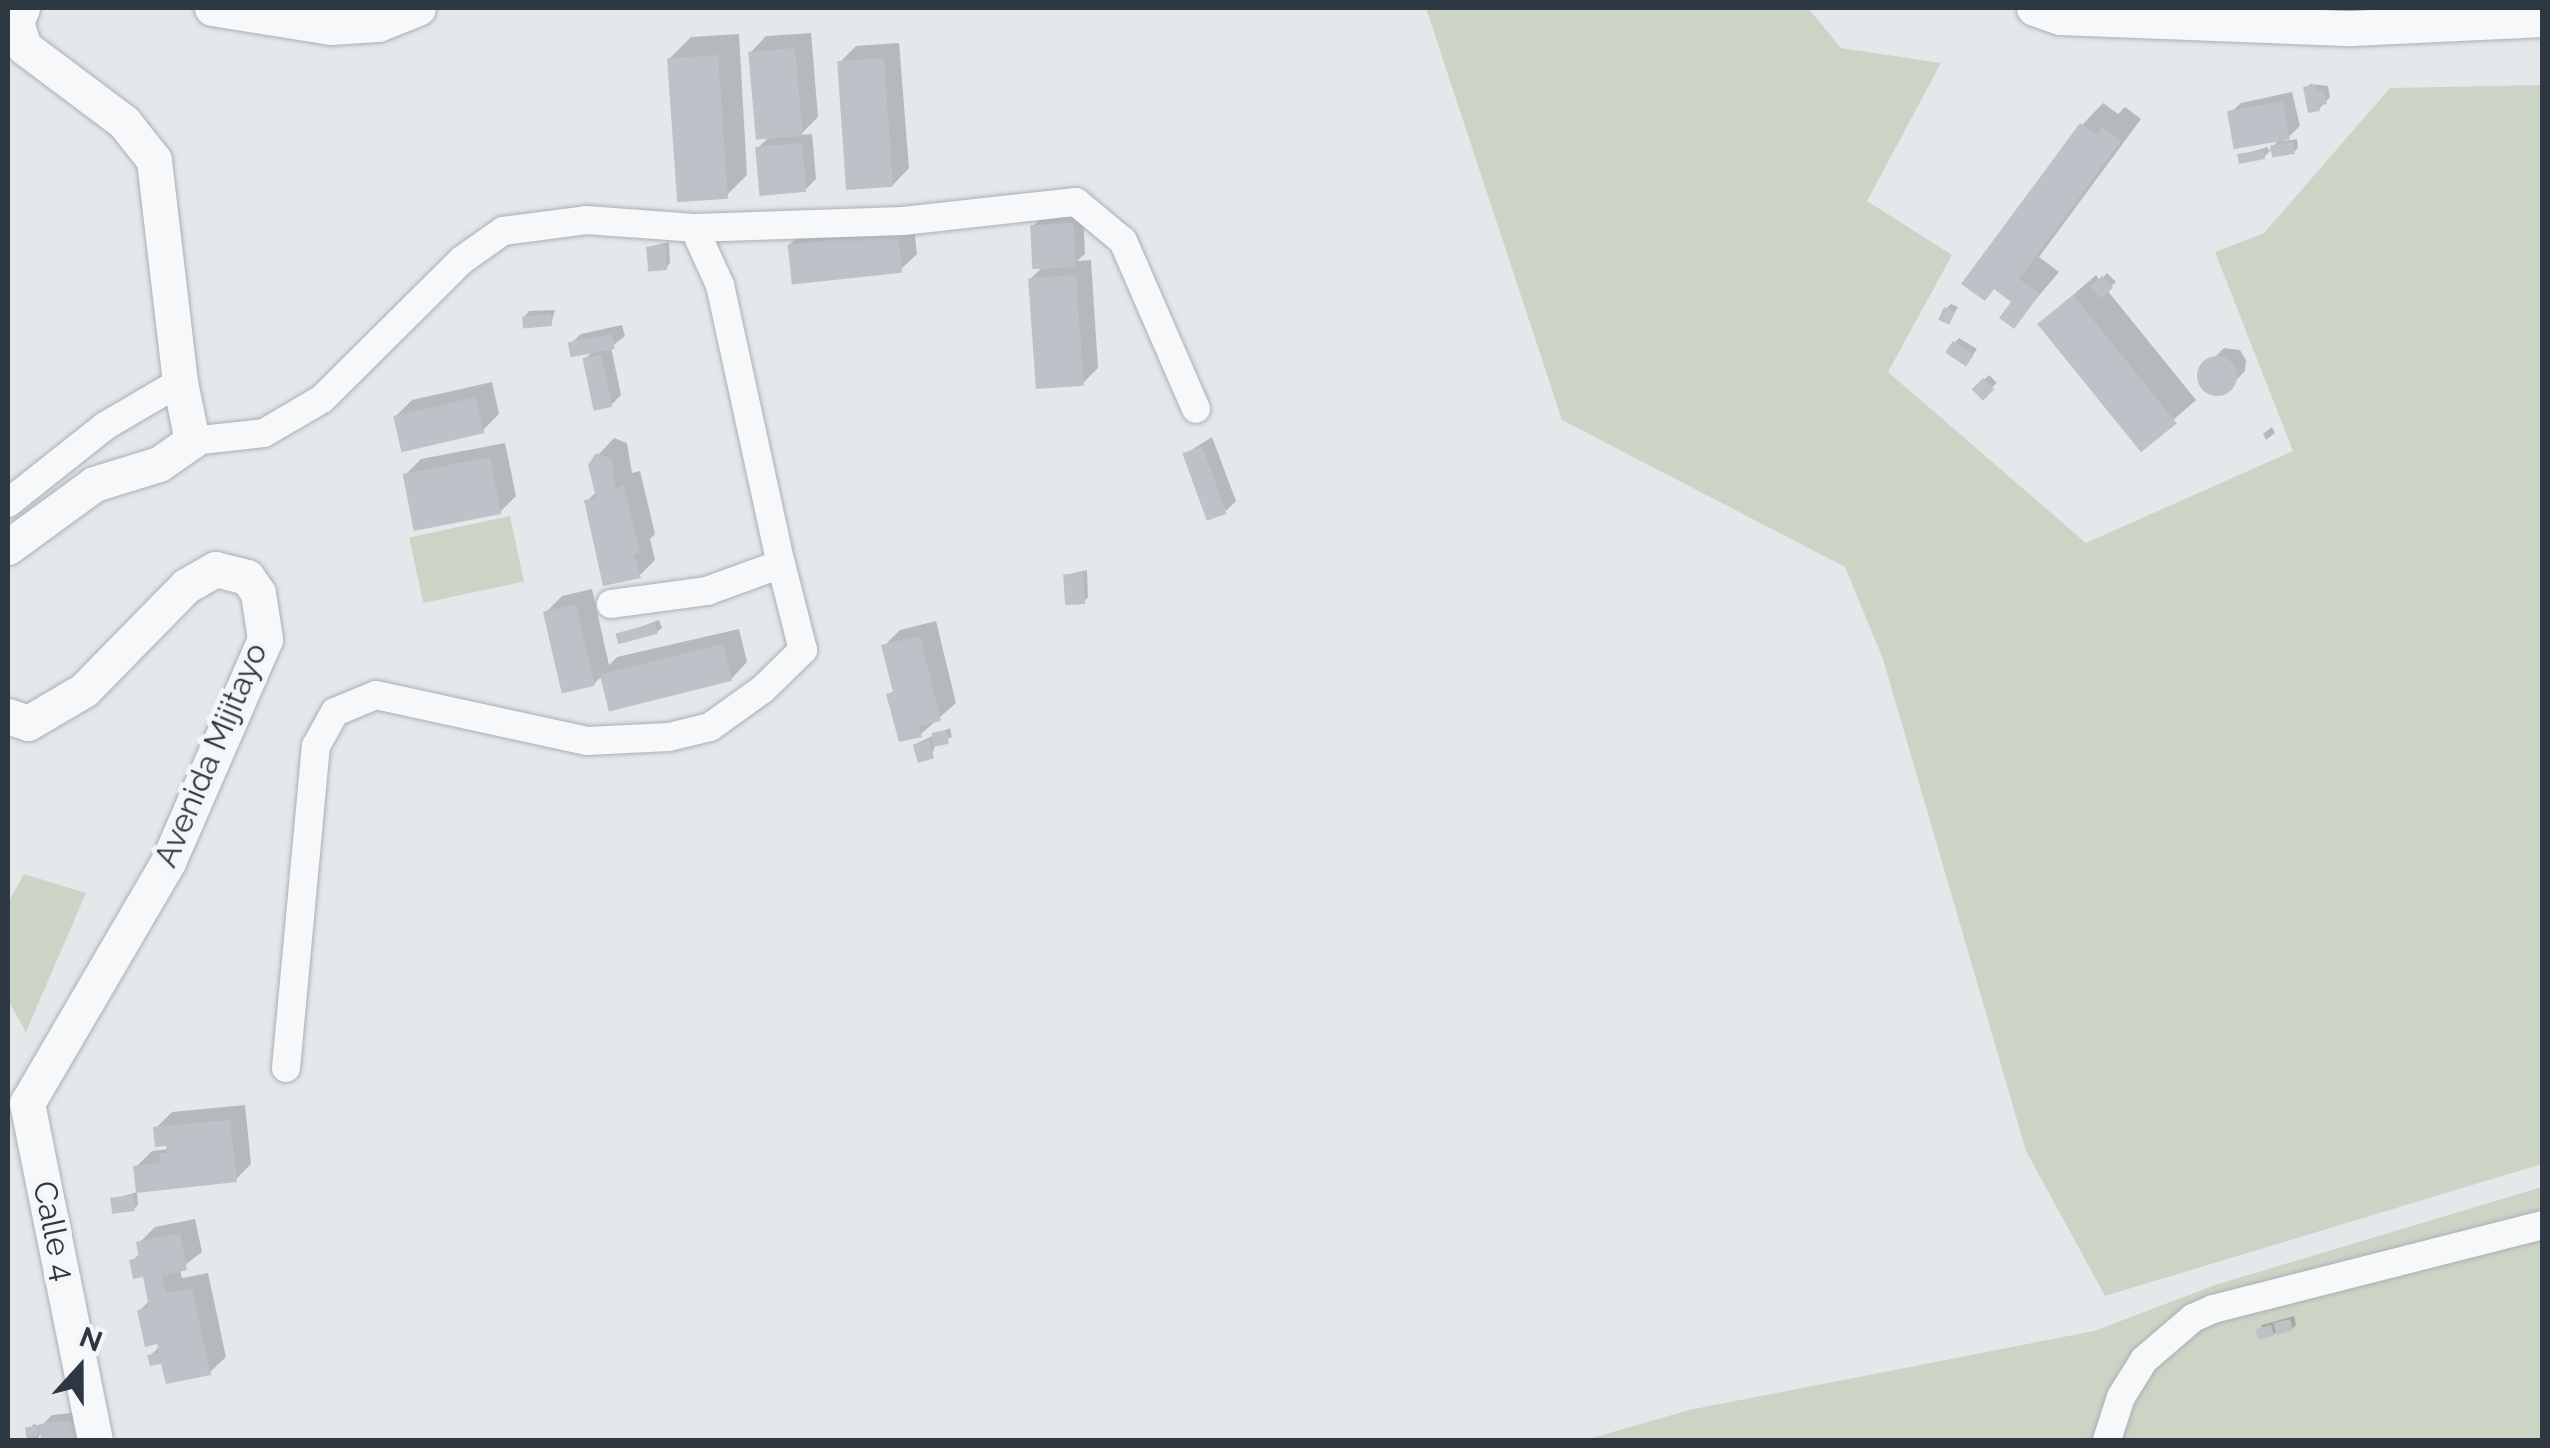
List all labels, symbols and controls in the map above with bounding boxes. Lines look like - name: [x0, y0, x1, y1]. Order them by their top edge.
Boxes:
- street label: Avenida Mijitayo: [147, 637, 275, 873]
- street label: Calle 4: [25, 1178, 83, 1284]
- north arrow: [30, 1318, 130, 1418]
- text: N: [75, 1320, 107, 1359]

